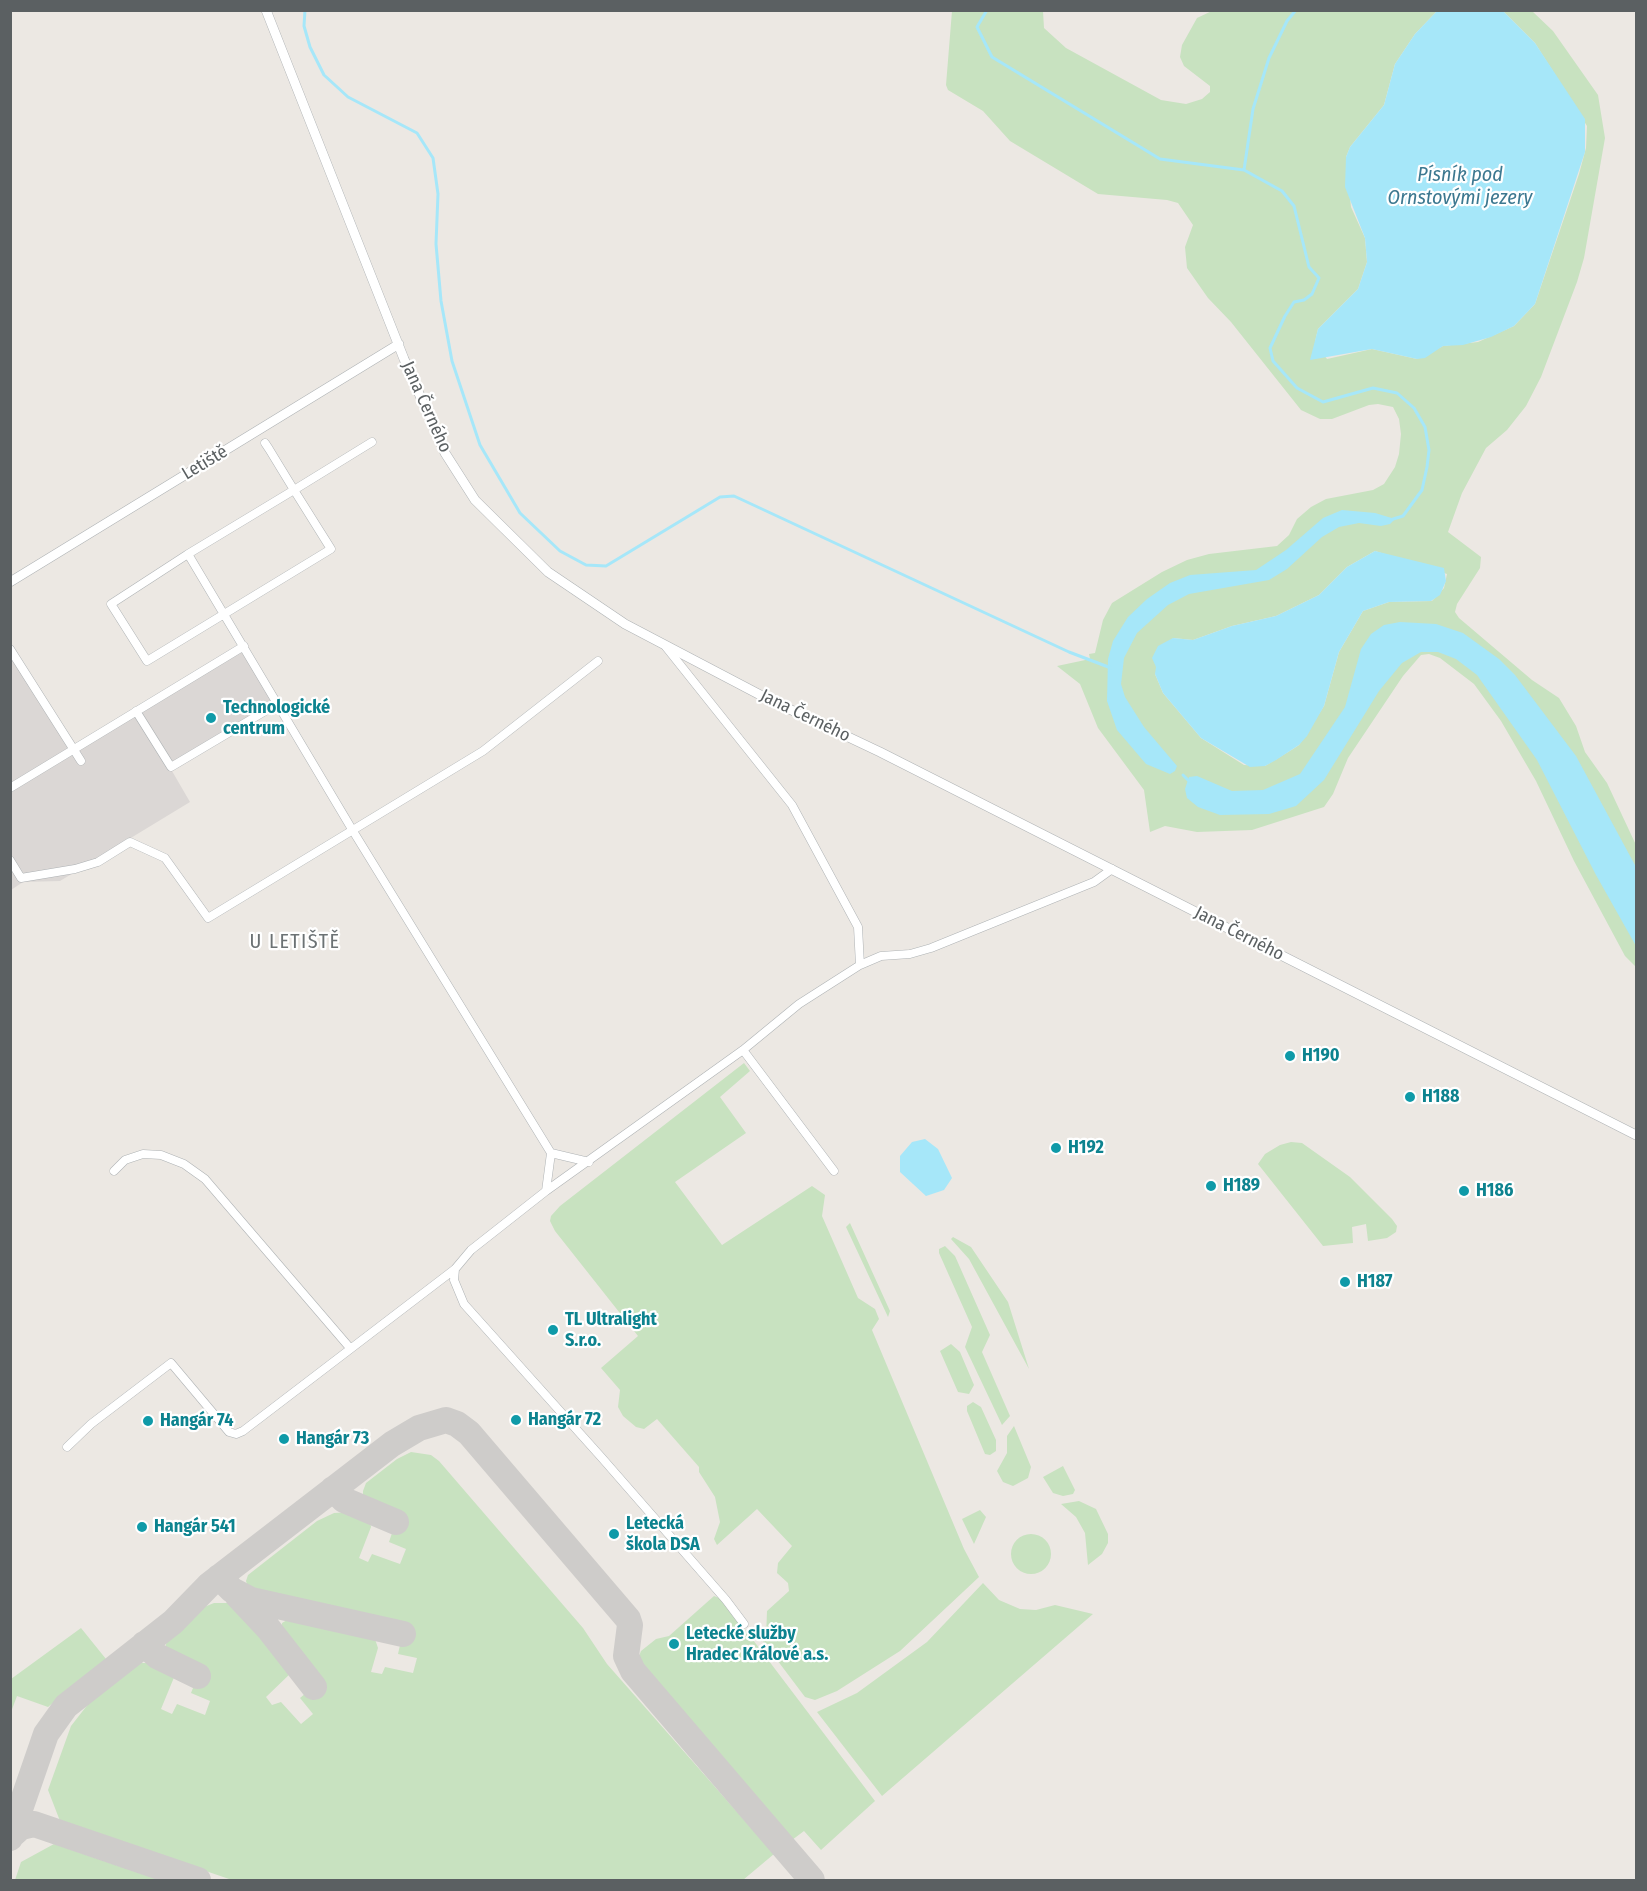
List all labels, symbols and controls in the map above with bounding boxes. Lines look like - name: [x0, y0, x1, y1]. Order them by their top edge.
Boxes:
- water label: Písník pod Ornstovými jezery: [1388, 163, 1532, 210]
- street label: Jana Černého: [396, 358, 456, 456]
- street label: Letiště: [178, 441, 232, 485]
- street label: Jana Černého: [756, 685, 854, 747]
- place label: Technologické centrum: [223, 697, 330, 740]
- marker: Technologické centrum: [204, 711, 218, 725]
- street label: Jana Černého: [1191, 902, 1287, 966]
- district label: U LETIŠTĚ: [250, 930, 340, 954]
- place label: H190: [1302, 1045, 1340, 1067]
- marker: H190: [1283, 1049, 1297, 1063]
- place label: H188: [1422, 1086, 1459, 1108]
- marker: H188: [1403, 1090, 1417, 1104]
- place label: H192: [1068, 1137, 1104, 1159]
- marker: H192: [1049, 1141, 1063, 1155]
- place label: H189: [1223, 1175, 1260, 1197]
- marker: H189: [1204, 1179, 1218, 1193]
- place label: H186: [1476, 1180, 1513, 1202]
- marker: H186: [1457, 1184, 1471, 1198]
- place label: H187: [1357, 1271, 1392, 1293]
- marker: H187: [1338, 1275, 1352, 1289]
- place label: TL Ultralight S.r.o.: [565, 1309, 657, 1352]
- marker: TL Ultralight S.r.o.: [546, 1323, 560, 1337]
- place label: Hangár 72: [528, 1409, 601, 1431]
- place label: Hangár 74: [160, 1410, 233, 1432]
- marker: Hangár 72: [509, 1413, 523, 1427]
- marker: Hangár 74: [141, 1414, 155, 1428]
- place label: Hangár 73: [296, 1428, 369, 1450]
- marker: Hangár 73: [277, 1432, 291, 1446]
- place label: Letecká škola DSA: [626, 1513, 700, 1556]
- place label: Hangár 541: [154, 1516, 236, 1538]
- marker: Hangár 541: [135, 1520, 149, 1534]
- marker: Letecká škola DSA: [607, 1527, 621, 1541]
- place label: Letecké služby Hradec Králové a.s.: [686, 1623, 828, 1666]
- marker: Letecké služby Hradec Králové a.s.: [667, 1637, 681, 1651]

